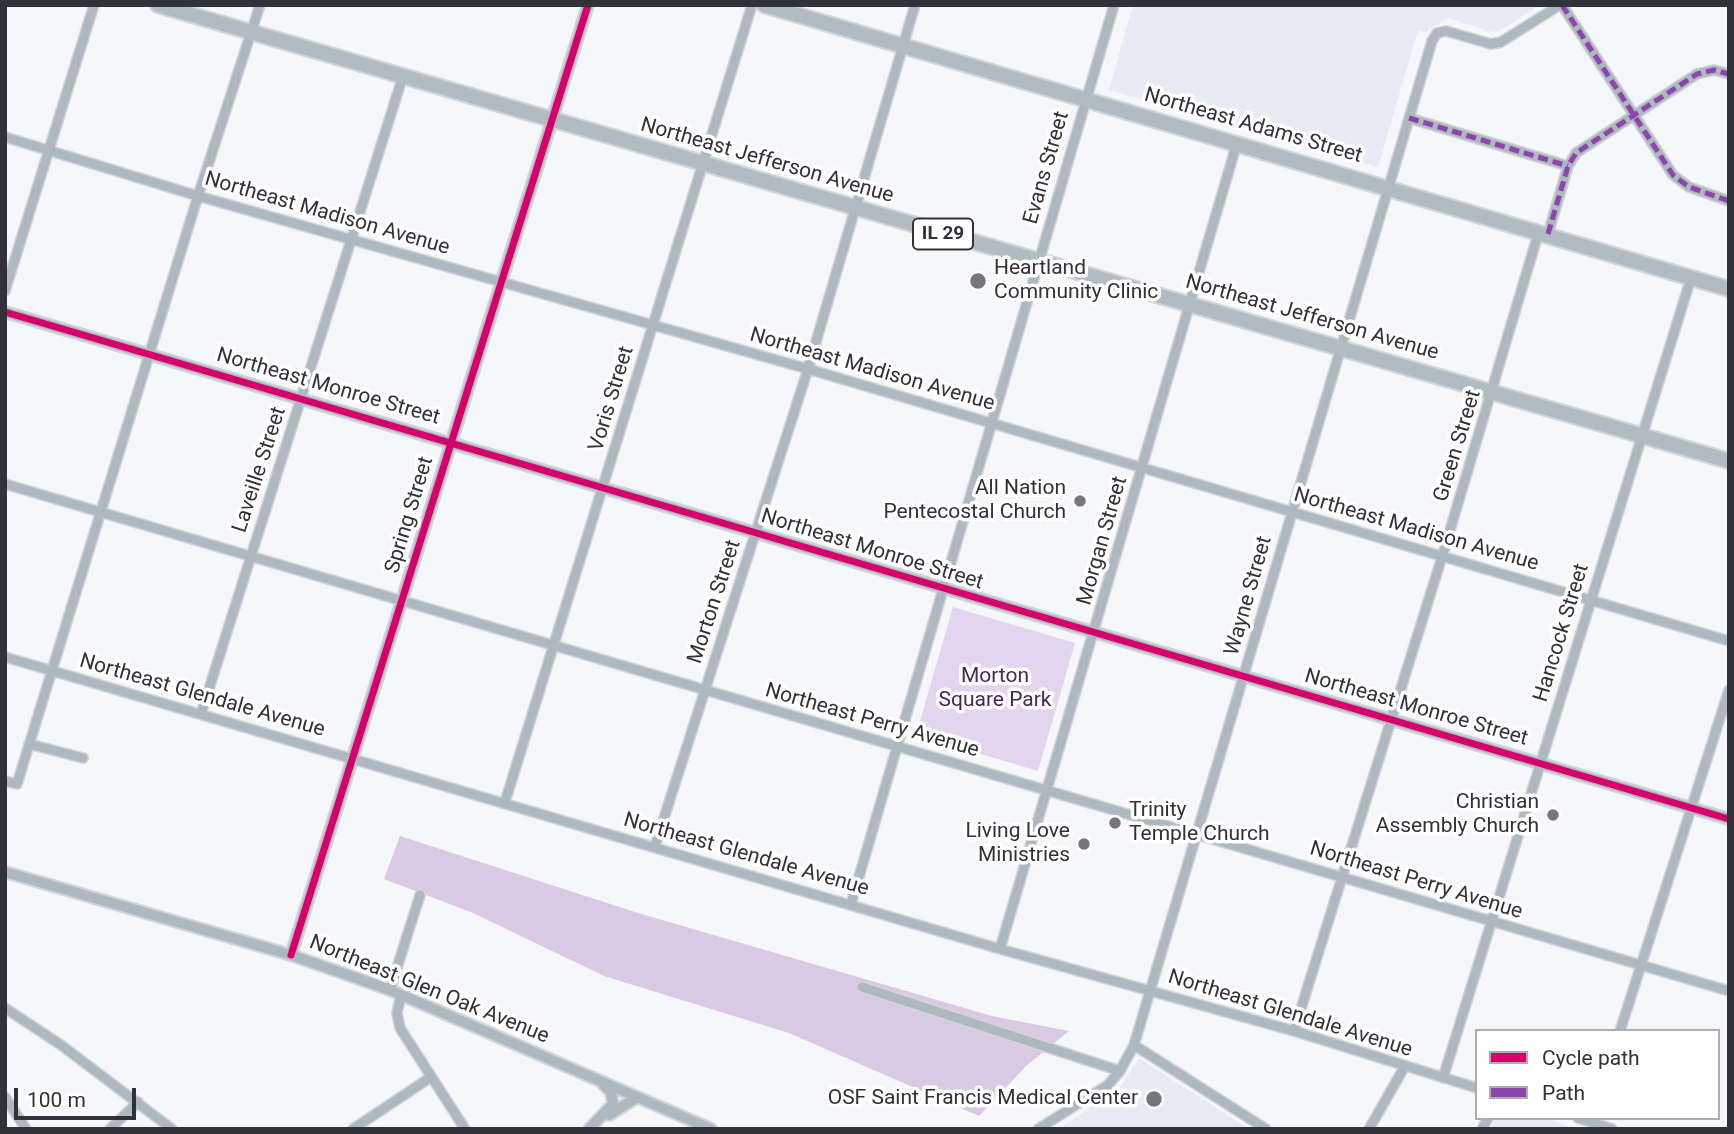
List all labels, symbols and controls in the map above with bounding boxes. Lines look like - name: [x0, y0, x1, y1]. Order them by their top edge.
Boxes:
- street label: Northeast Adams Street: [1141, 83, 1365, 169]
- street label: Evans Street: [1019, 109, 1075, 227]
- street label: Northeast Jefferson Avenue: [638, 113, 896, 209]
- street label: Northeast Madison Avenue: [202, 167, 452, 261]
- road number: IL 29: [913, 218, 973, 250]
- place label: Heartland Community Clinic: [994, 256, 1158, 306]
- street label: Northeast Jefferson Avenue: [1183, 270, 1441, 366]
- marker: Heartland Community Clinic: [968, 271, 988, 291]
- street label: Northeast Madison Avenue: [747, 323, 997, 417]
- street label: Northeast Monroe Street: [213, 343, 443, 431]
- street label: Voris Street: [584, 343, 640, 455]
- street label: Green Street: [1429, 387, 1487, 505]
- street label: Laveille Street: [228, 404, 292, 536]
- street label: Spring Street: [380, 454, 440, 576]
- street label: Morgan Street: [1073, 474, 1133, 608]
- place label: All Nation Pentecostal Church: [883, 476, 1066, 526]
- street label: Northeast Madison Avenue: [1291, 483, 1541, 577]
- marker: All Nation Pentecostal Church: [1072, 493, 1088, 509]
- street label: Northeast Monroe Street: [758, 504, 986, 596]
- street label: Wayne Street: [1220, 533, 1278, 659]
- street label: Morton Street: [683, 537, 747, 667]
- street label: Hancock Street: [1529, 561, 1595, 705]
- street label: Northeast Glendale Avenue: [76, 649, 328, 743]
- park label: Morton Square Park: [939, 664, 1051, 714]
- street label: Northeast Monroe Street: [1301, 664, 1531, 752]
- street label: Northeast Perry Avenue: [762, 678, 982, 764]
- place label: Christian Assembly Church: [1376, 790, 1539, 840]
- place label: Trinity Temple Church: [1129, 798, 1270, 848]
- marker: Christian Assembly Church: [1545, 807, 1561, 823]
- street label: Northeast Glendale Avenue: [620, 808, 872, 902]
- marker: Trinity Temple Church: [1107, 815, 1123, 831]
- place label: Living Love Ministries: [965, 819, 1070, 869]
- marker: Living Love Ministries: [1076, 836, 1092, 852]
- street label: Northeast Perry Avenue: [1307, 837, 1525, 925]
- street label: Northeast Glen Oak Avenue: [305, 930, 553, 1050]
- street label: Northeast Glendale Avenue: [1165, 965, 1415, 1063]
- legend: [1475, 1029, 1720, 1120]
- text: Cycle path: [1542, 1046, 1640, 1070]
- scale bar: [18, 1074, 140, 1118]
- text: Path: [1542, 1081, 1585, 1105]
- place label: OSF Saint Francis Medical Center: [828, 1086, 1138, 1112]
- text: 100 m: [27, 1088, 86, 1112]
- marker: OSF Saint Francis Medical Center: [1144, 1089, 1164, 1109]

